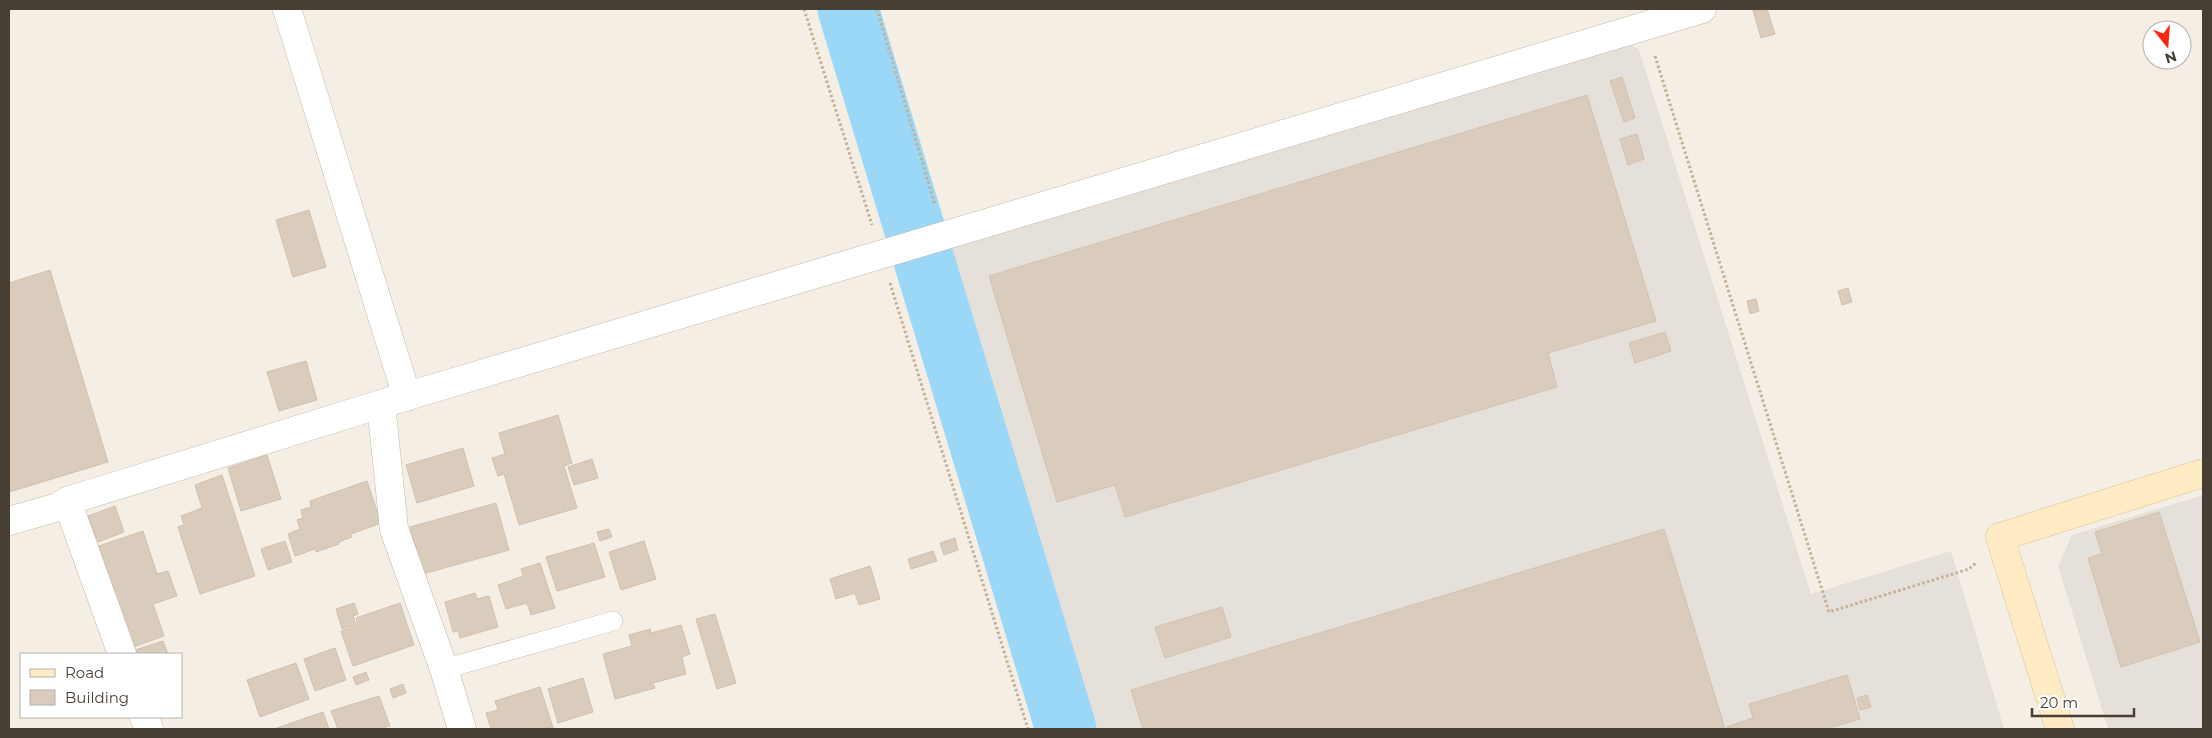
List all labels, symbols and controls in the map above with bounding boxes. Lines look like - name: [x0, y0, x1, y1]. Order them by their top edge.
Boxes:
- north arrow: [2142, 20, 2192, 70]
- text: N: [2163, 47, 2179, 68]
- legend: [20, 653, 182, 718]
- text: Road: [65, 663, 104, 682]
- scale bar: [2032, 686, 2134, 718]
- text: Building: [65, 688, 129, 707]
- text: 20 m: [2040, 693, 2078, 712]

